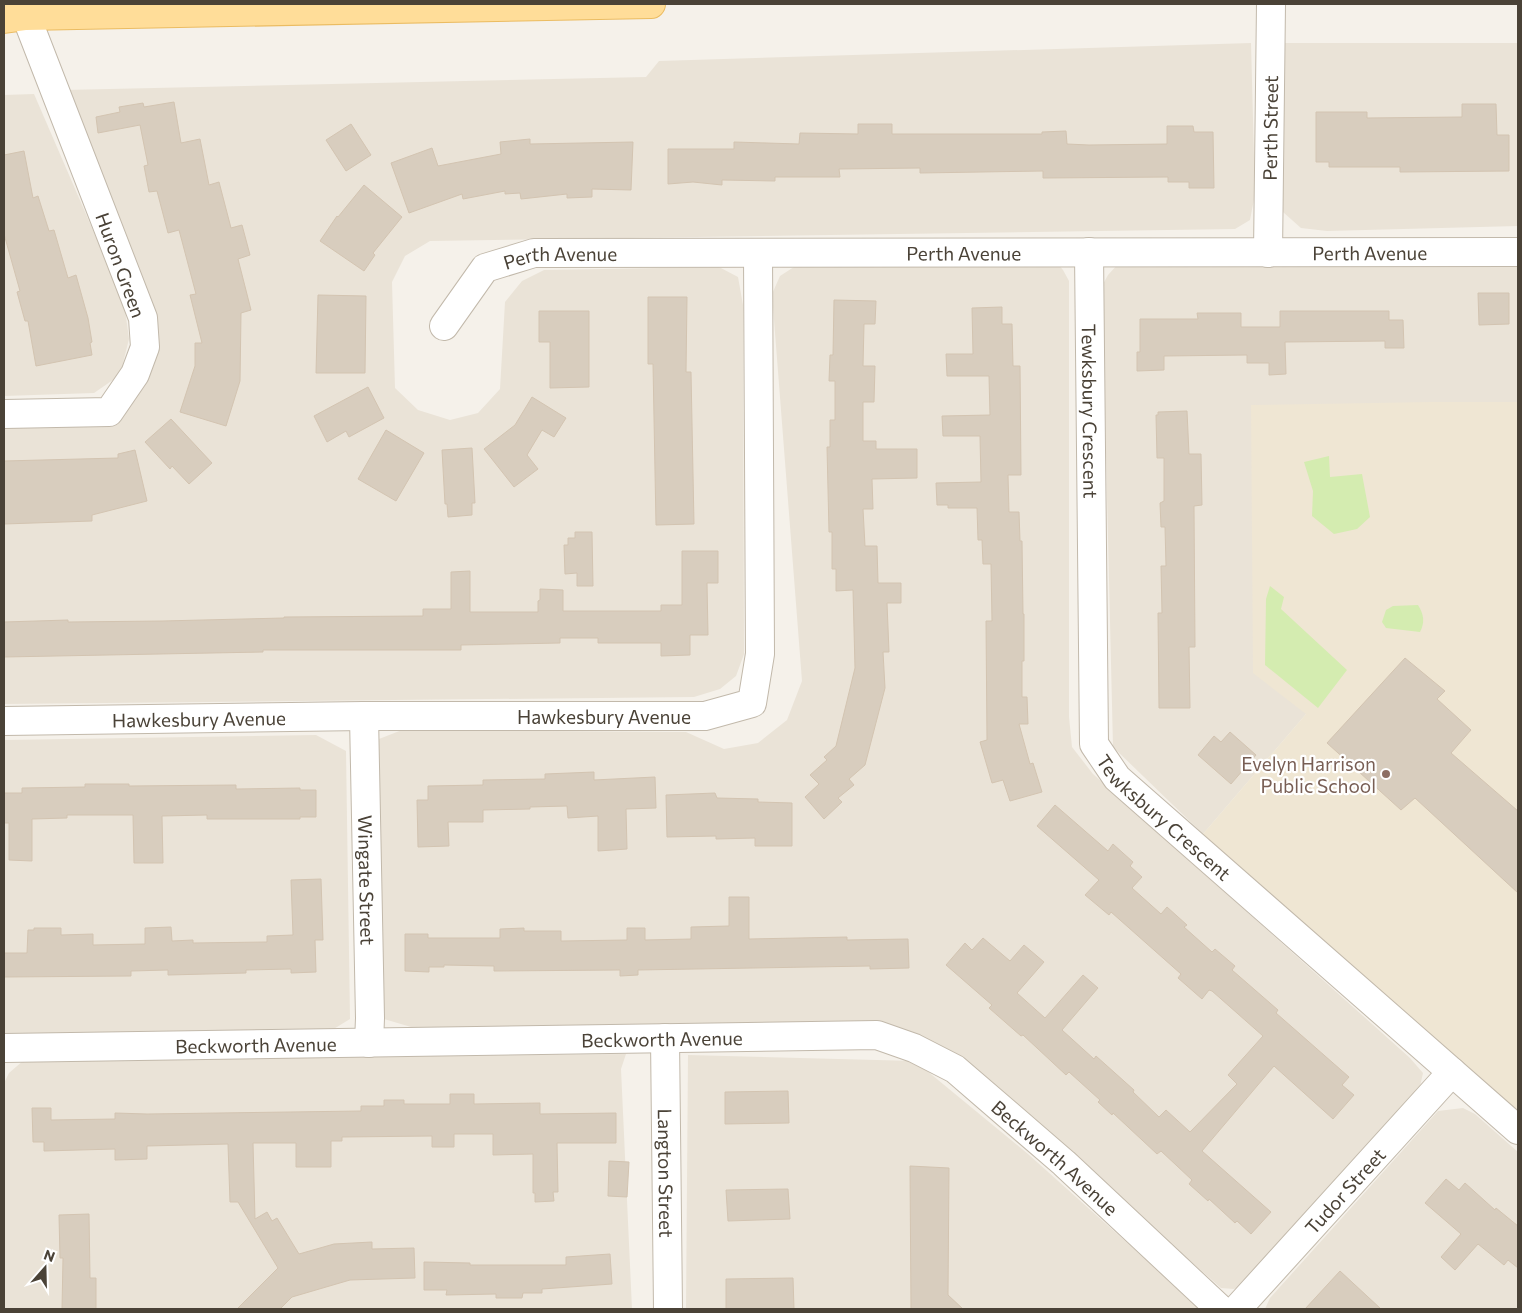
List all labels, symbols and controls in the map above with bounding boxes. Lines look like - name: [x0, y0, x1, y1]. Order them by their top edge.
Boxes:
- street label: Perth Street: [1257, 75, 1282, 181]
- street label: Huron Green: [91, 209, 151, 321]
- street label: Perth Avenue: [500, 241, 617, 273]
- street label: Perth Avenue: [906, 241, 1021, 264]
- street label: Perth Avenue: [1312, 241, 1427, 264]
- street label: Tewksbury Crescent: [1078, 324, 1103, 499]
- street label: Hawkesbury Avenue: [517, 705, 691, 728]
- street label: Hawkesbury Avenue: [112, 706, 286, 731]
- street label: Tewksbury Crescent: [1093, 750, 1236, 885]
- place label: Evelyn Harrison Public School: [1241, 752, 1376, 797]
- marker: Evelyn Harrison Public School: [1380, 768, 1392, 780]
- street label: Wingate Street: [354, 815, 380, 946]
- street label: Beckworth Avenue: [581, 1026, 743, 1051]
- street label: Beckworth Avenue: [175, 1032, 337, 1057]
- street label: Beckworth Avenue: [988, 1095, 1123, 1220]
- street label: Langton Street: [654, 1108, 679, 1238]
- street label: Tudor Street: [1300, 1142, 1390, 1238]
- north arrow: [20, 1243, 70, 1293]
- text: N: [42, 1246, 57, 1265]

